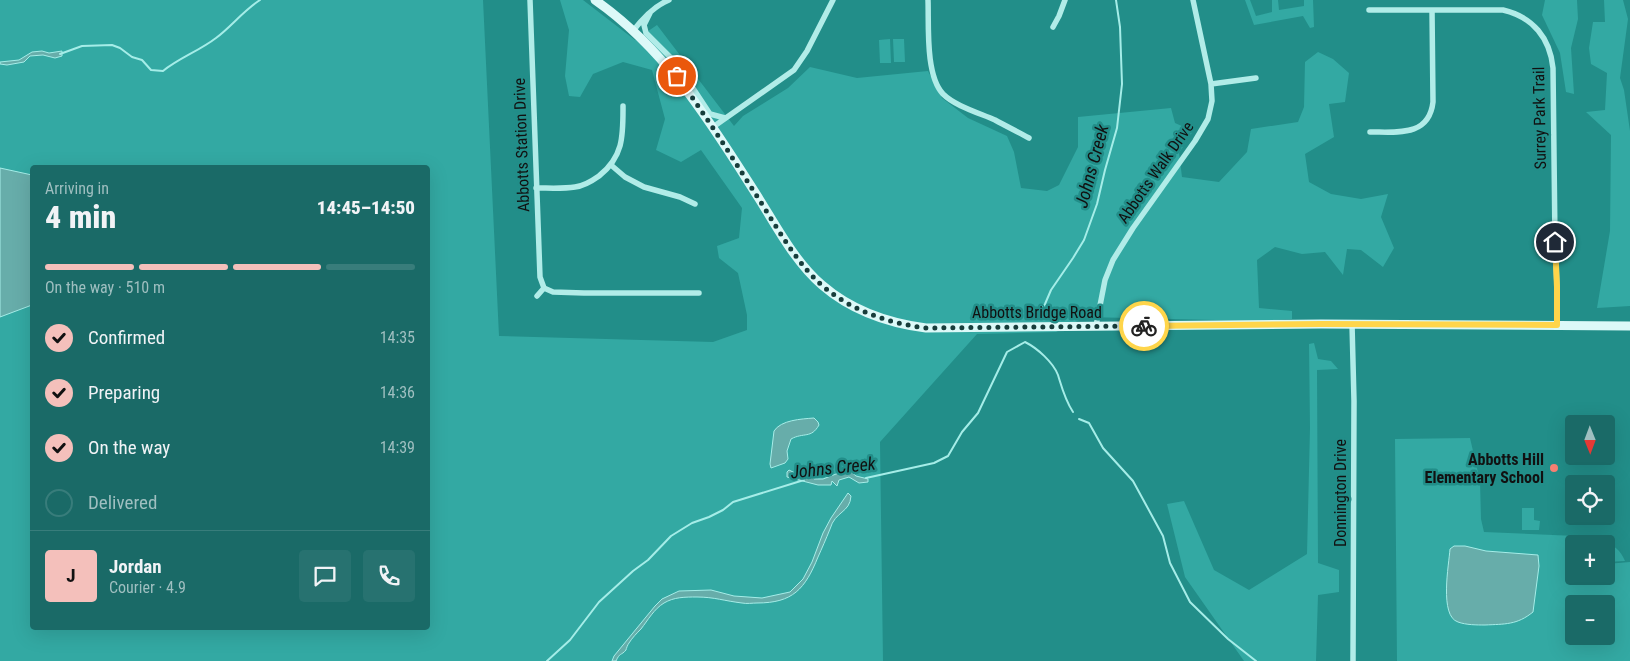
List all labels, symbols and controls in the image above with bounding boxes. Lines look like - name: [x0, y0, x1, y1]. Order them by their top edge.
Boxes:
- pin: [656, 55, 698, 97]
- icon: bag: [663, 62, 691, 90]
- street label: Surrey Park Trail: [1529, 67, 1550, 169]
- street label: Abbotts Station Drive: [510, 78, 533, 212]
- street label: Abbotts Walk Drive: [1113, 118, 1197, 227]
- water label: Johns Creek: [1070, 121, 1113, 210]
- text: Arriving in: [45, 179, 109, 198]
- text: 14:45–14:50: [317, 196, 415, 219]
- text: 4 min: [45, 198, 116, 236]
- pin: [1534, 221, 1576, 263]
- icon: home: [1541, 228, 1569, 256]
- text: On the way · 510 m: [45, 278, 165, 297]
- courier: [1119, 301, 1169, 351]
- street label: Abbotts Bridge Road: [972, 303, 1102, 322]
- icon: bike: [1130, 312, 1158, 340]
- icon: check: [45, 324, 73, 352]
- text: Confirmed: [88, 326, 165, 349]
- text: 14:35: [380, 328, 415, 347]
- icon: check: [45, 379, 73, 407]
- text: Preparing: [88, 381, 160, 404]
- text: 14:36: [380, 383, 415, 402]
- north arrow: [1565, 415, 1615, 465]
- map controls: [1565, 415, 1615, 645]
- icon: check: [45, 434, 73, 462]
- text: On the way: [88, 436, 170, 459]
- text: 14:39: [380, 438, 415, 457]
- street label: Donnington Drive: [1331, 439, 1350, 547]
- place label: Abbotts Hill Elementary School: [1425, 450, 1544, 487]
- water label: Johns Creek: [789, 452, 878, 482]
- marker: Abbotts Hill Elementary School: [1548, 462, 1560, 474]
- button: locate: [1565, 475, 1615, 525]
- text: Delivered: [88, 491, 157, 514]
- button: +: [1565, 535, 1615, 585]
- button: chat: [299, 550, 351, 602]
- button: phone: [363, 550, 415, 602]
- text: Jordan: [109, 555, 162, 578]
- text: J: [66, 564, 76, 587]
- text: Courier · 4.9: [109, 578, 186, 597]
- button: −: [1565, 595, 1615, 645]

